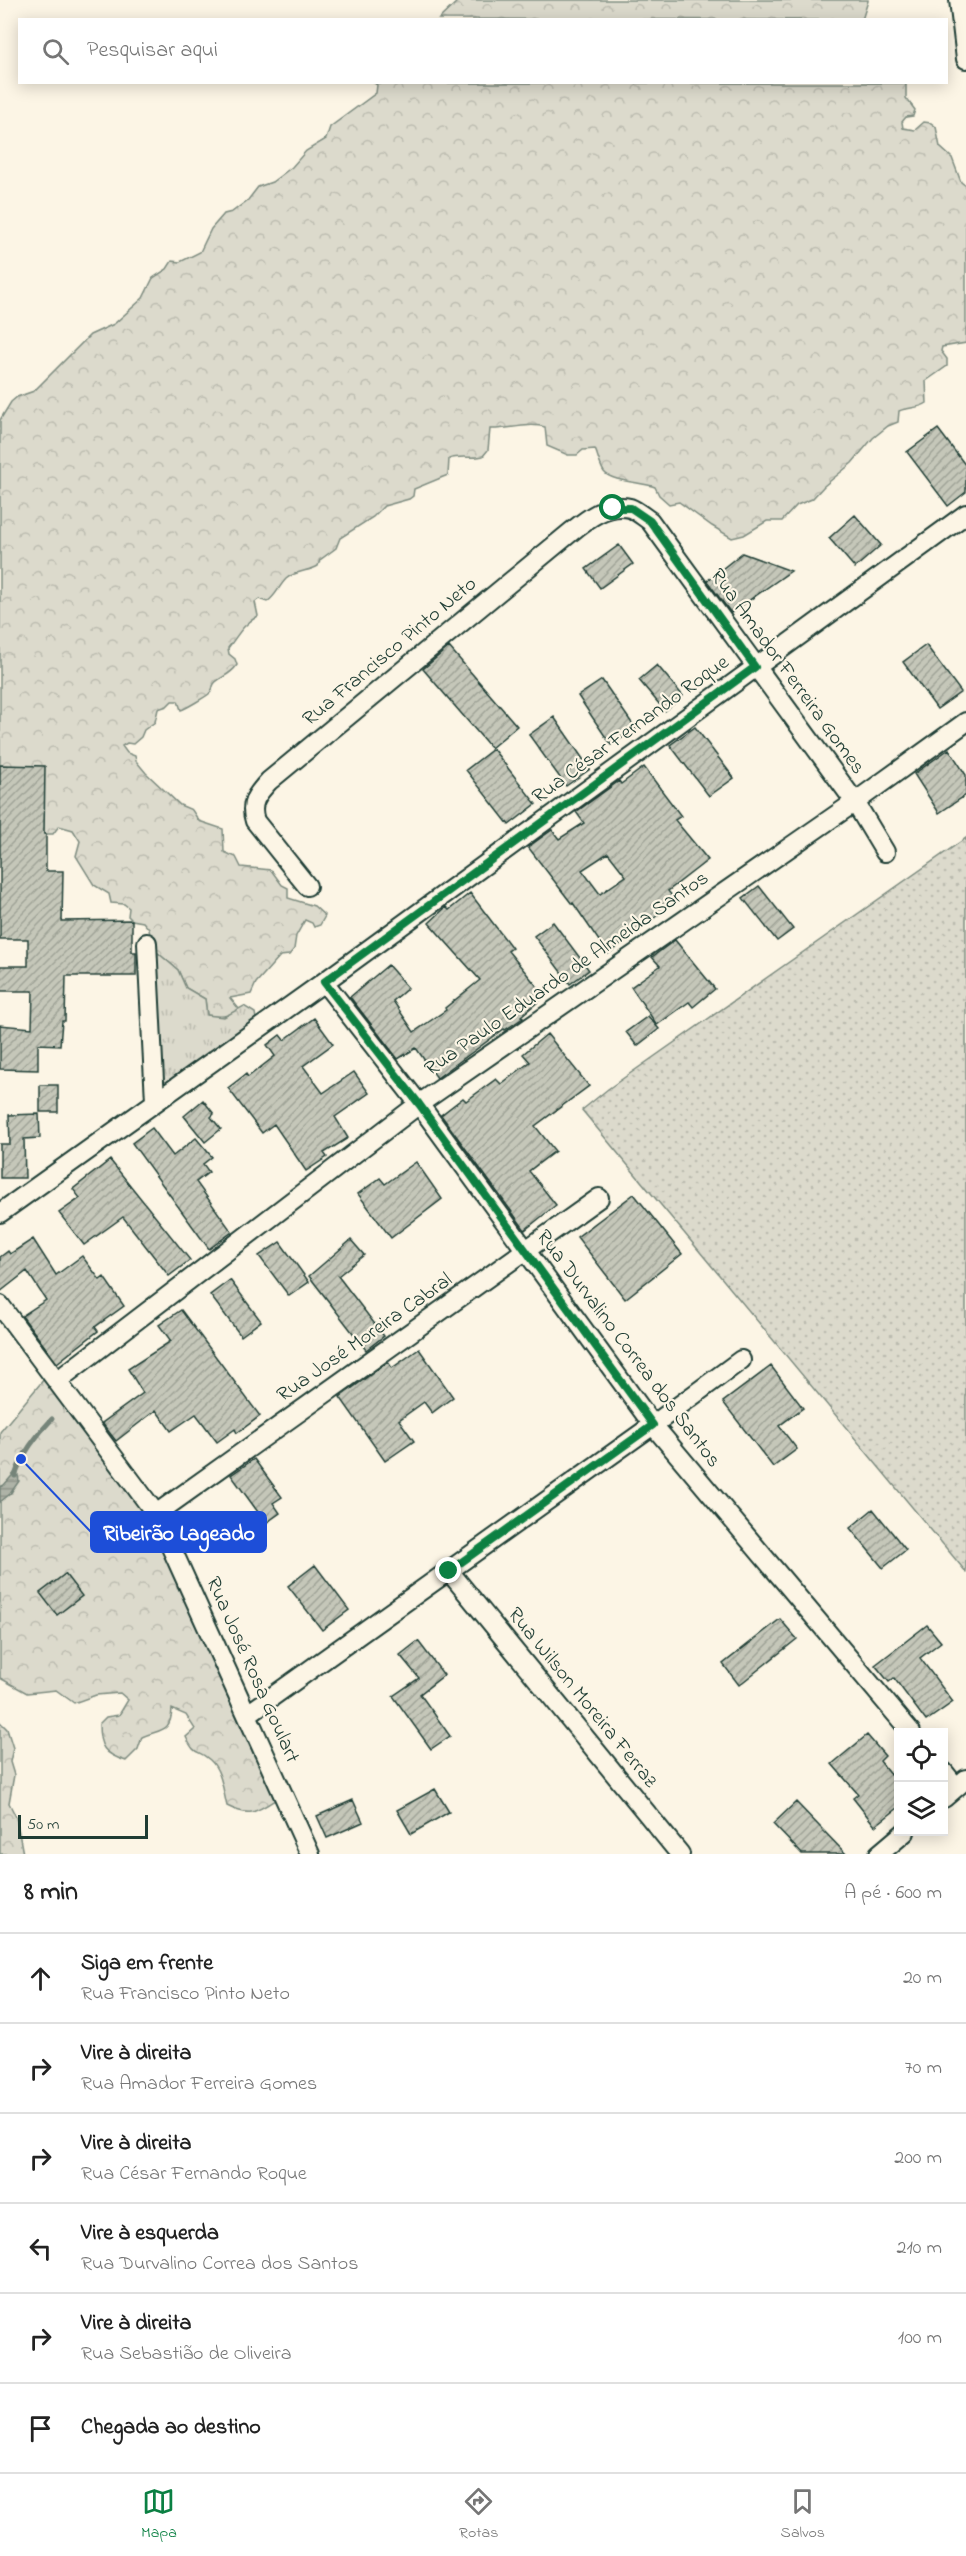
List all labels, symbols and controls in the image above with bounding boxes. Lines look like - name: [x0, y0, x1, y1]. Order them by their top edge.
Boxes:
- search box: [18, 18, 948, 84]
- icon: search: [39, 35, 72, 68]
- text: Pesquisar aqui: [87, 35, 218, 67]
- route start: [599, 494, 625, 520]
- street label: Rua Amador Ferreira Gomes: [702, 563, 872, 781]
- street label: Rua Francisco Pinto Neto: [296, 570, 484, 734]
- street label: Rua César Fernando Roque: [526, 648, 736, 812]
- street label: Rua Paulo Eduardo de Almeida Santos: [419, 864, 715, 1084]
- street label: Rua Durvalino Correa dos Santos: [528, 1224, 728, 1474]
- street label: Rua José Moreira Cabral: [271, 1266, 459, 1410]
- callout: Ribeirão Lageado: [91, 1512, 266, 1552]
- text: Ribeirão Lageado: [103, 1519, 255, 1552]
- route end: [435, 1557, 461, 1583]
- street label: Rua José Rosa Goulart: [197, 1572, 307, 1768]
- street label: Rua Wilson Moreira Ferraz: [500, 1601, 664, 1795]
- map controls: [894, 1728, 948, 1836]
- button: locate: [894, 1728, 948, 1782]
- button: layers: [894, 1782, 948, 1836]
- scale bar: [18, 1812, 148, 1840]
- text: 50 m: [27, 1813, 59, 1837]
- text: 8 min: [24, 1874, 78, 1912]
- text: A pé · 600 m: [844, 1879, 942, 1908]
- text: Siga em frente: [81, 1948, 213, 1980]
- icon: ahead: [24, 1962, 57, 1995]
- text: 20 m: [903, 1964, 942, 1993]
- text: Rua Francisco Pinto Neto: [81, 1980, 290, 2009]
- text: Vire à direita: [81, 2038, 191, 2070]
- icon: right: [24, 2052, 57, 2085]
- text: 70 m: [905, 2054, 942, 2083]
- text: Rua Amador Ferreira Gomes: [81, 2070, 317, 2099]
- text: Vire à direita: [81, 2128, 191, 2160]
- icon: right: [24, 2142, 57, 2175]
- text: 200 m: [894, 2144, 942, 2173]
- text: Rua César Fernando Roque: [81, 2160, 307, 2189]
- text: Vire à esquerda: [81, 2218, 219, 2250]
- icon: left: [24, 2232, 57, 2265]
- text: 210 m: [897, 2234, 942, 2263]
- text: Rua Durvalino Correa dos Santos: [81, 2250, 358, 2279]
- text: Vire à direita: [81, 2308, 191, 2340]
- icon: right: [24, 2322, 57, 2355]
- text: 100 m: [898, 2324, 942, 2353]
- text: Rua Sebastião de Oliveira: [81, 2340, 292, 2369]
- icon: arrive: [24, 2412, 57, 2445]
- text: Chegada ao destino: [81, 2412, 261, 2444]
- tab: Mapa: [141, 2485, 177, 2545]
- tab: Rotas: [459, 2485, 498, 2545]
- tab: Salvos: [781, 2485, 825, 2545]

